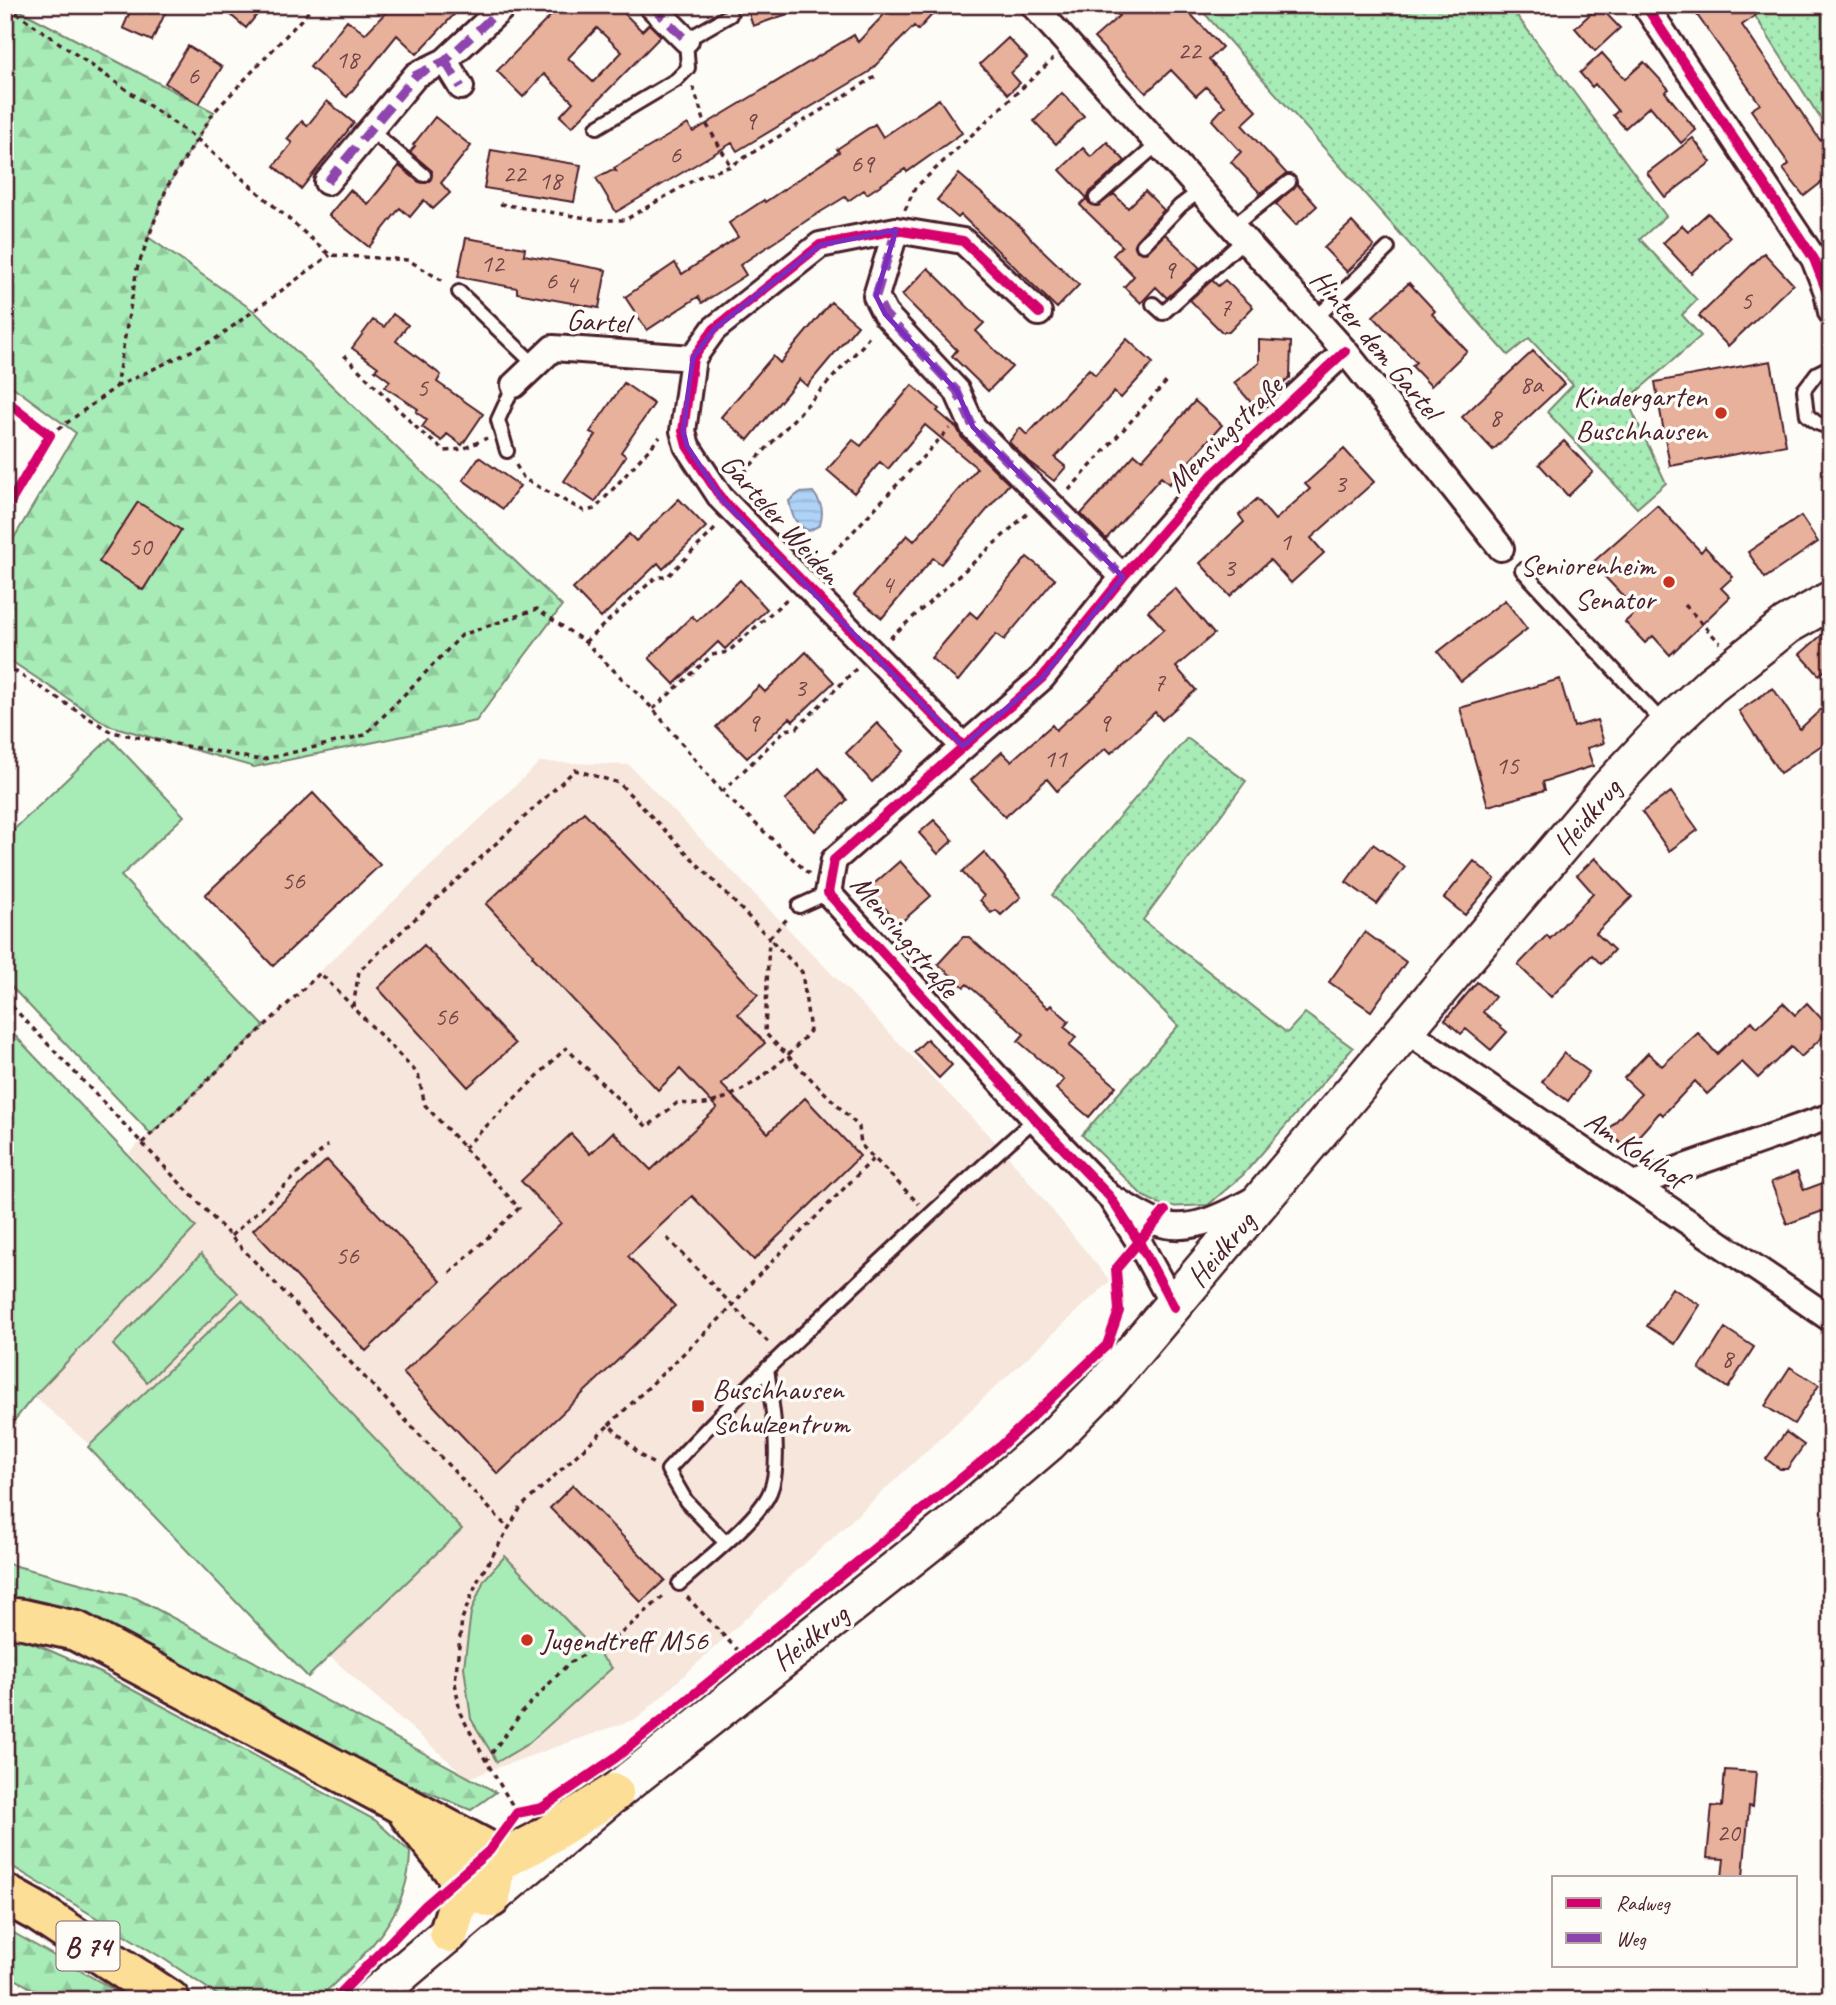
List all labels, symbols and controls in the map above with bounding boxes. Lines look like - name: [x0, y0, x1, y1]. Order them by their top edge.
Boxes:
- house number: 22: [1177, 34, 1203, 67]
- house number: 18: [335, 43, 361, 76]
- house number: 6: [187, 59, 200, 92]
- house number: 9: [744, 104, 758, 137]
- house number: 6: [669, 138, 682, 171]
- house number: 69: [850, 147, 876, 180]
- house number: 22: [502, 157, 528, 190]
- house number: 18: [538, 164, 564, 197]
- house number: 12: [480, 247, 506, 280]
- house number: 9: [1163, 253, 1177, 286]
- street label: Hinter dem Gartel: [1302, 261, 1453, 431]
- house number: 6: [545, 264, 558, 297]
- house number: 4: [565, 268, 579, 301]
- house number: 5: [1740, 284, 1753, 317]
- house number: 7: [1219, 291, 1232, 324]
- street label: Gartel: [565, 300, 636, 342]
- street label: Mensingstraße: [1158, 366, 1292, 500]
- house number: 8a: [1519, 368, 1544, 401]
- house number: 5: [416, 371, 429, 404]
- place label: Kindergarten Buschhausen: [1573, 377, 1708, 449]
- house number: 8: [1489, 401, 1503, 434]
- marker: Kindergarten Buschhausen: [1713, 405, 1729, 421]
- street label: Garteler Weiden: [712, 446, 851, 594]
- house number: 3: [1334, 467, 1348, 500]
- house number: 1: [1279, 525, 1292, 558]
- house number: 50: [128, 530, 154, 563]
- place label: Seniorenheim Senator: [1520, 546, 1657, 618]
- house number: 3: [1223, 551, 1237, 584]
- house number: 4: [881, 568, 895, 601]
- marker: Seniorenheim Senator: [1661, 574, 1677, 590]
- house number: 7: [1153, 666, 1166, 699]
- house number: 3: [794, 671, 808, 704]
- house number: 9: [747, 706, 761, 739]
- house number: 9: [1098, 706, 1112, 739]
- house number: 11: [1043, 742, 1068, 775]
- house number: 15: [1495, 749, 1520, 782]
- street label: Heidkrug: [1544, 769, 1631, 862]
- house number: 56: [281, 864, 306, 897]
- street label: Mensingstraße: [842, 866, 969, 1007]
- house number: 56: [434, 1000, 459, 1033]
- street label: Am Kohlhof: [1578, 1101, 1700, 1200]
- street label: Heidkrug: [1178, 1202, 1265, 1295]
- house number: 56: [335, 1239, 360, 1272]
- house number: 8: [1721, 1342, 1735, 1375]
- place label: Buschhausen Schulzentrum: [712, 1370, 851, 1442]
- marker: Buschhausen Schulzentrum: [690, 1398, 706, 1414]
- street label: Heidkrug: [764, 1594, 857, 1679]
- place label: Jugendtreff M56: [539, 1621, 709, 1659]
- marker: Jugendtreff M56: [519, 1632, 535, 1648]
- house number: 20: [1716, 1816, 1742, 1849]
- legend: [1552, 1876, 1798, 1966]
- text: Radweg: [1616, 1890, 1671, 1916]
- road number: B 74: [56, 1922, 119, 1970]
- text: Weg: [1616, 1926, 1647, 1952]

